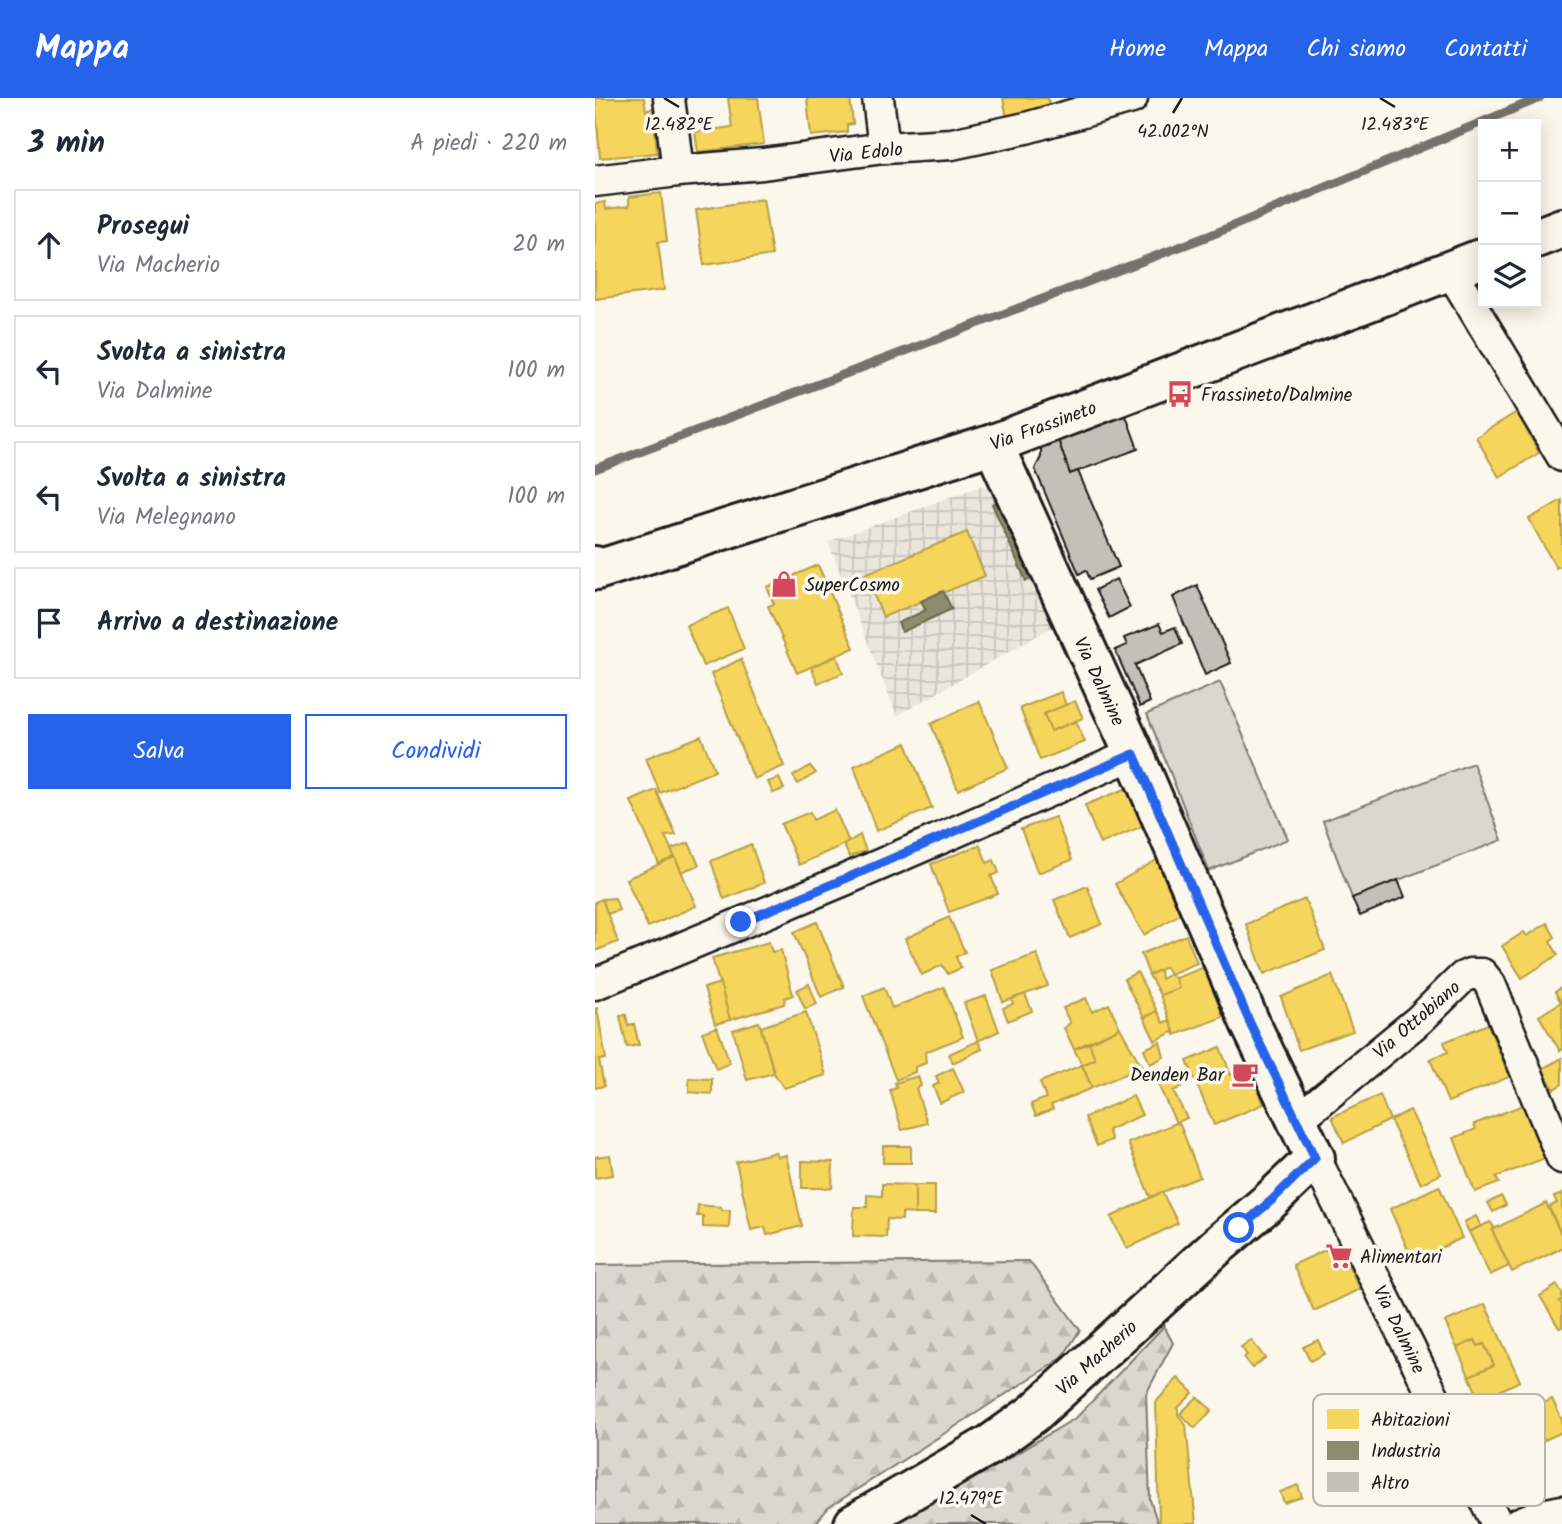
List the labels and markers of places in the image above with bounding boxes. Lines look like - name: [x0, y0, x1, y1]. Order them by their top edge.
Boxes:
- bus stop icon: Frassineto/Dalmine: [1165, 379, 1195, 409]
- place label: Frassineto/Dalmine: [1201, 381, 1353, 411]
- shop icon: SuperCosmo: [769, 569, 799, 599]
- place label: SuperCosmo: [805, 571, 900, 601]
- cafe icon: Denden Bar: [1230, 1059, 1260, 1089]
- place label: Denden Bar: [1130, 1061, 1226, 1091]
- supermarket icon: Alimentari: [1324, 1241, 1354, 1271]
- place label: Alimentari: [1360, 1243, 1443, 1273]

